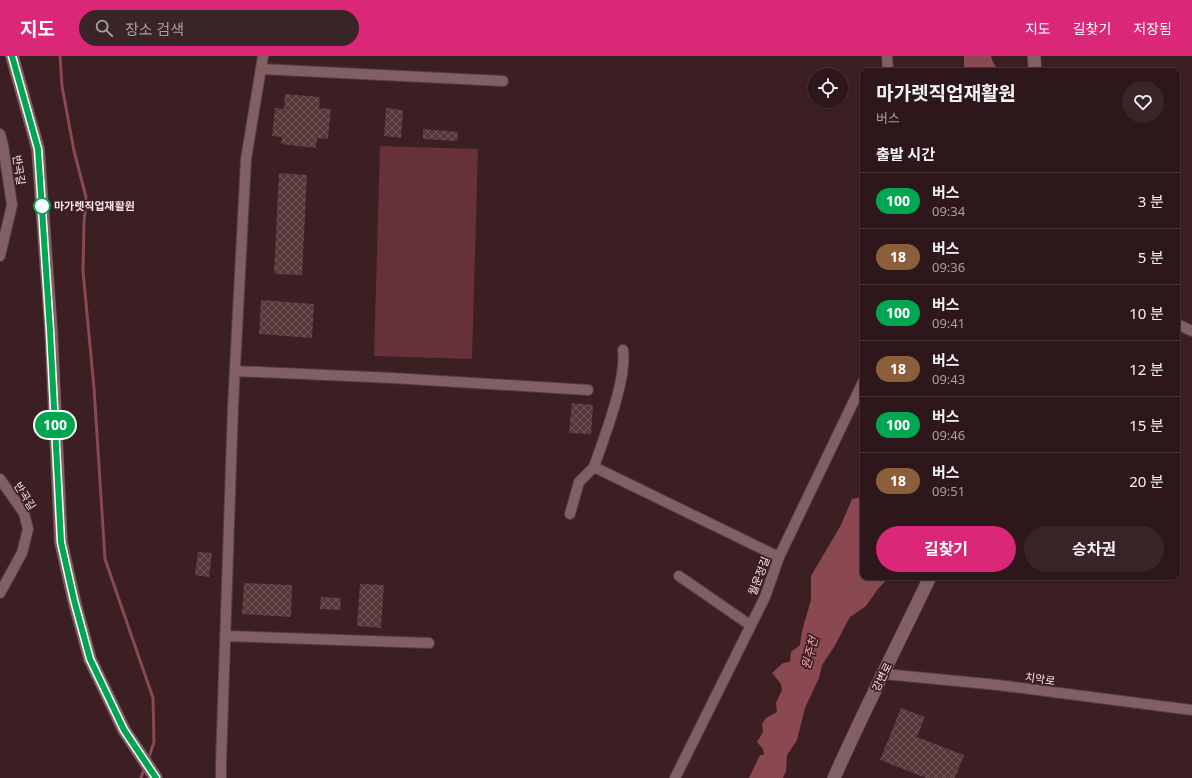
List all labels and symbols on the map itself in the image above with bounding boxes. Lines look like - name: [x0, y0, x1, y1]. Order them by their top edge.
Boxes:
- street label: 반곡길: [10, 154, 29, 186]
- marker: 마가렛직업재활원: [33, 197, 51, 215]
- place label: 마가렛직업재활원: [54, 198, 135, 213]
- line badge: 100: [32, 412, 78, 438]
- street label: 반곡길: [11, 479, 40, 513]
- street label: 월운정길: [744, 554, 773, 597]
- water label: 원주천: [797, 633, 823, 671]
- street label: 강변로: [868, 660, 895, 694]
- street label: 치악로: [1024, 669, 1056, 688]

